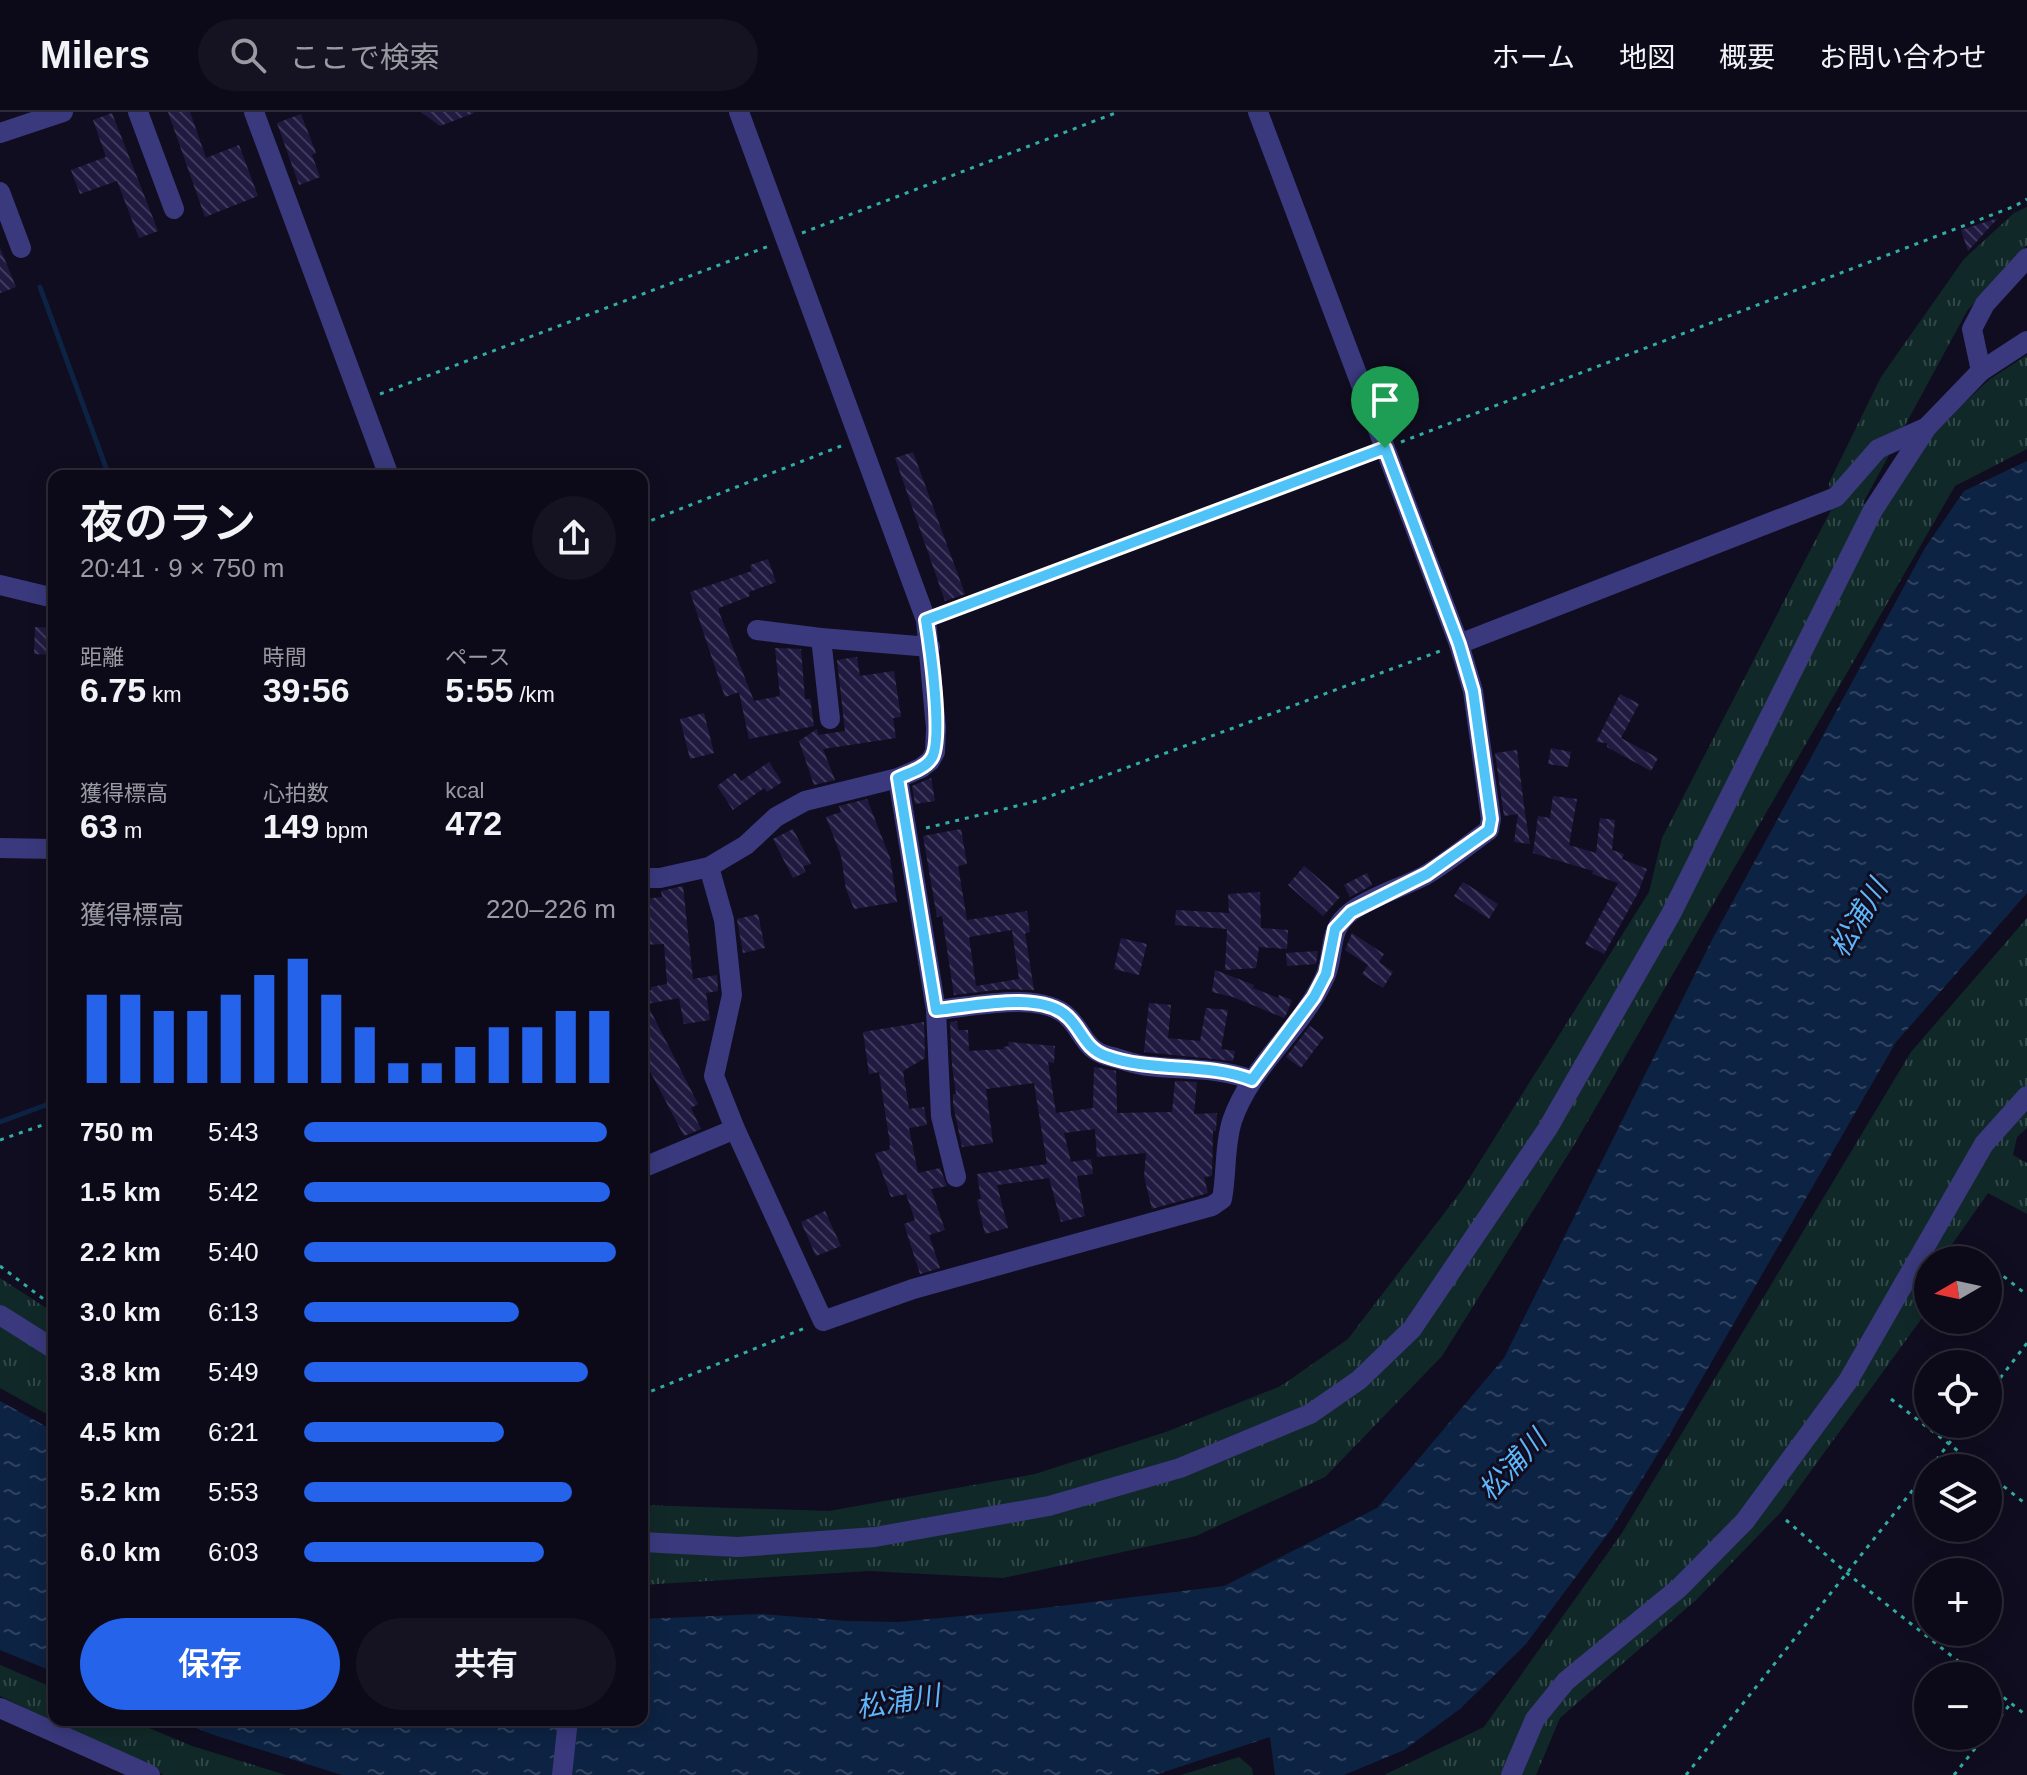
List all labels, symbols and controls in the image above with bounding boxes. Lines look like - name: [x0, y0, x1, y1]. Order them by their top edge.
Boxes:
- search box: [198, 19, 758, 91]
- icon: search: [226, 33, 270, 77]
- text: Milers: [40, 34, 150, 76]
- text: ここで検索: [290, 41, 440, 74]
- text: ホーム: [1492, 42, 1575, 73]
- text: 地図: [1619, 42, 1675, 73]
- text: 概要: [1719, 42, 1775, 73]
- text: お問い合わせ: [1819, 42, 1987, 73]
- pin: [1351, 366, 1419, 448]
- icon: arrive: [1363, 378, 1407, 422]
- button: share: [532, 496, 616, 580]
- text: 夜のラン: [80, 498, 256, 547]
- text: 20:41 · 9 × 750 m: [80, 553, 285, 583]
- text: 距離: [80, 645, 124, 670]
- text: 時間: [263, 645, 307, 670]
- text: ペース: [445, 645, 510, 670]
- text: 6.75: [80, 671, 146, 709]
- text: 39:56: [263, 671, 350, 709]
- text: 5:55: [445, 671, 513, 709]
- text: km: [146, 682, 182, 707]
- text: /km: [513, 682, 555, 707]
- text: kcal: [445, 778, 484, 803]
- text: 獲得標高: [80, 781, 168, 806]
- text: 心拍数: [263, 781, 329, 806]
- text: 472: [445, 804, 502, 842]
- text: 63: [80, 807, 118, 845]
- text: 149: [263, 807, 319, 845]
- text: m: [118, 818, 142, 843]
- text: bpm: [319, 818, 368, 843]
- water label: 松浦川: [1824, 872, 1895, 962]
- text: 220–226 m: [486, 894, 616, 924]
- text: 獲得標高: [80, 900, 184, 930]
- text: 750 m: [80, 1117, 154, 1147]
- text: 5:43: [208, 1117, 259, 1147]
- text: 1.5 km: [80, 1177, 161, 1207]
- text: 5:42: [208, 1177, 259, 1207]
- text: 2.2 km: [80, 1237, 161, 1267]
- text: 5:40: [208, 1237, 259, 1267]
- north arrow: [1914, 1246, 2002, 1334]
- map controls: [1914, 1246, 2002, 1750]
- text: 3.0 km: [80, 1297, 161, 1327]
- text: 6:13: [208, 1297, 259, 1327]
- button: locate: [1914, 1350, 2002, 1438]
- text: 3.8 km: [80, 1357, 161, 1387]
- text: 5:49: [208, 1357, 259, 1387]
- text: 4.5 km: [80, 1417, 161, 1447]
- text: 6:21: [208, 1417, 259, 1447]
- water label: 松浦川: [1472, 1422, 1554, 1507]
- button: layers: [1914, 1454, 2002, 1542]
- text: 5.2 km: [80, 1477, 161, 1507]
- text: 5:53: [208, 1477, 259, 1507]
- text: 6.0 km: [80, 1537, 161, 1567]
- text: 6:03: [208, 1537, 259, 1567]
- button: +: [1914, 1558, 2002, 1646]
- button: 保存: [80, 1618, 340, 1710]
- button: 共有: [356, 1618, 616, 1710]
- button: −: [1914, 1662, 2002, 1750]
- water label: 松浦川: [854, 1679, 945, 1723]

